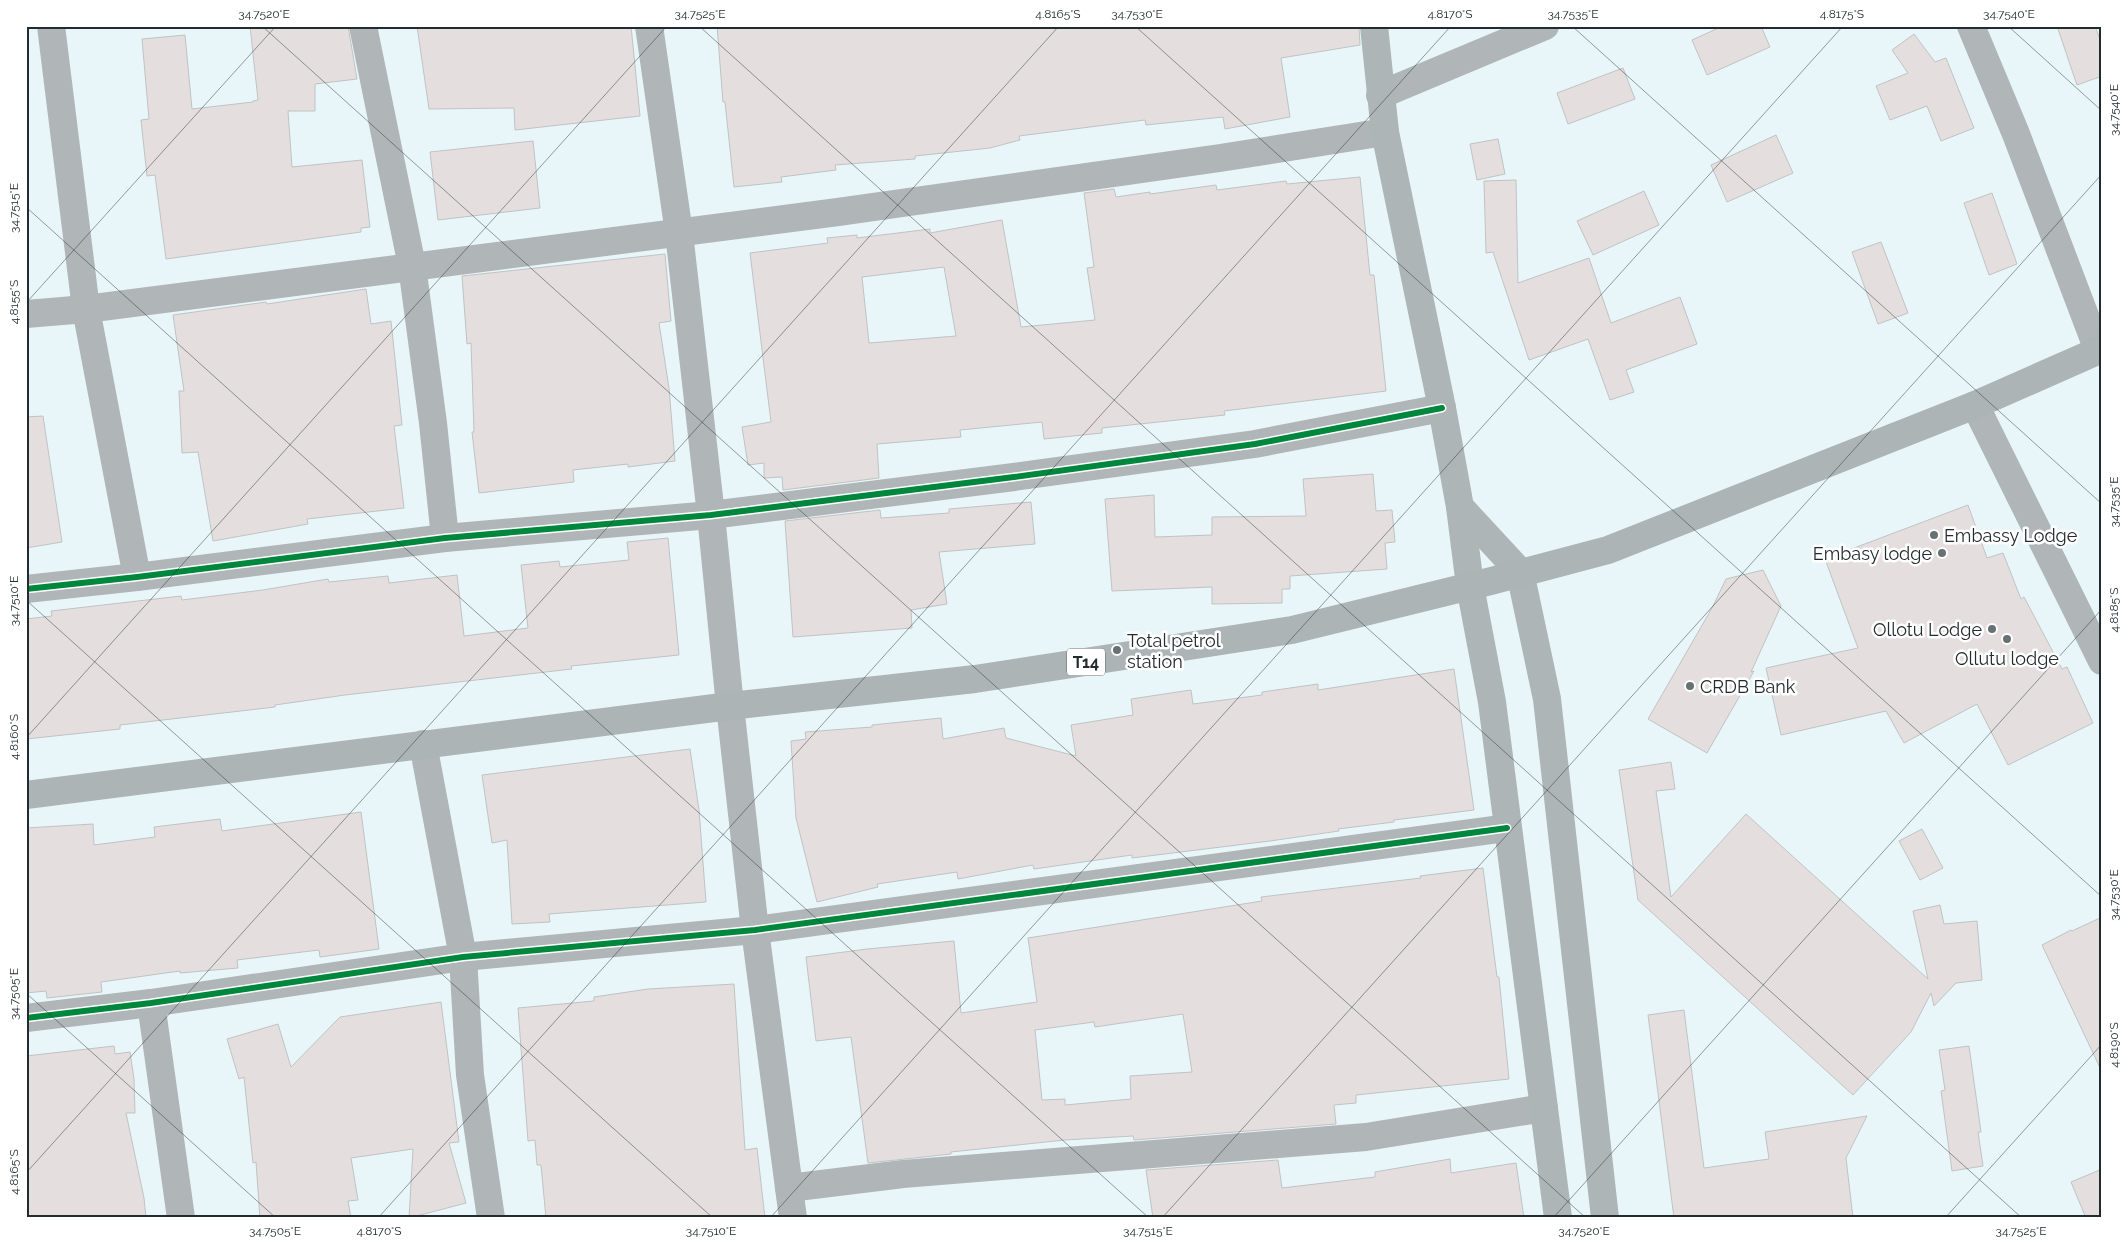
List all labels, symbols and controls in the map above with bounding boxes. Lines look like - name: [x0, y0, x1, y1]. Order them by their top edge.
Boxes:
- text: 34.7520°E: [238, 7, 290, 21]
- text: 34.7525°E: [675, 7, 726, 21]
- text: 4.8165°S: [1035, 7, 1081, 21]
- text: 34.7530°E: [1111, 7, 1163, 21]
- text: 4.8170°S: [1428, 7, 1472, 21]
- text: 34.7535°E: [1547, 7, 1599, 21]
- text: 4.8175°S: [1820, 7, 1864, 21]
- text: 34.7540°E: [1983, 7, 2035, 21]
- text: 34.7540°E: [2107, 84, 2121, 136]
- text: 34.7515°E: [7, 183, 21, 233]
- text: 4.8155°S: [7, 280, 21, 324]
- text: 34.7535°E: [2107, 476, 2121, 528]
- place label: Embassy Lodge: [1944, 525, 2078, 546]
- marker: Embassy Lodge: [1928, 529, 1940, 541]
- place label: Embasy lodge: [1813, 543, 1932, 564]
- marker: Embasy lodge: [1936, 547, 1948, 559]
- text: 34.7510°E: [7, 576, 21, 626]
- text: 4.8185°S: [2107, 587, 2121, 633]
- place label: Ollotu Lodge: [1873, 619, 1982, 640]
- marker: Ollotu Lodge: [1986, 623, 1998, 635]
- place label: Total petrol station: [1127, 630, 1221, 672]
- marker: Ollutu lodge: [2001, 633, 2013, 645]
- marker: Total petrol station: [1111, 644, 1123, 656]
- place label: Ollutu lodge: [1955, 648, 2059, 669]
- road number: T14: [1067, 649, 1105, 676]
- place label: CRDB Bank: [1700, 676, 1796, 697]
- marker: CRDB Bank: [1684, 680, 1696, 692]
- text: 4.8160°S: [7, 714, 21, 760]
- text: 34.7530°E: [2107, 869, 2121, 921]
- text: 34.7505°E: [7, 968, 21, 1020]
- text: 4.8190°S: [2107, 1022, 2121, 1068]
- text: 4.8165°S: [7, 1149, 21, 1195]
- text: 34.7505°E: [249, 1224, 301, 1238]
- text: 4.8170°S: [357, 1224, 401, 1238]
- text: 34.7510°E: [686, 1224, 736, 1238]
- text: 34.7515°E: [1123, 1224, 1173, 1238]
- text: 34.7520°E: [1558, 1224, 1610, 1238]
- text: 34.7525°E: [1996, 1224, 2047, 1238]

